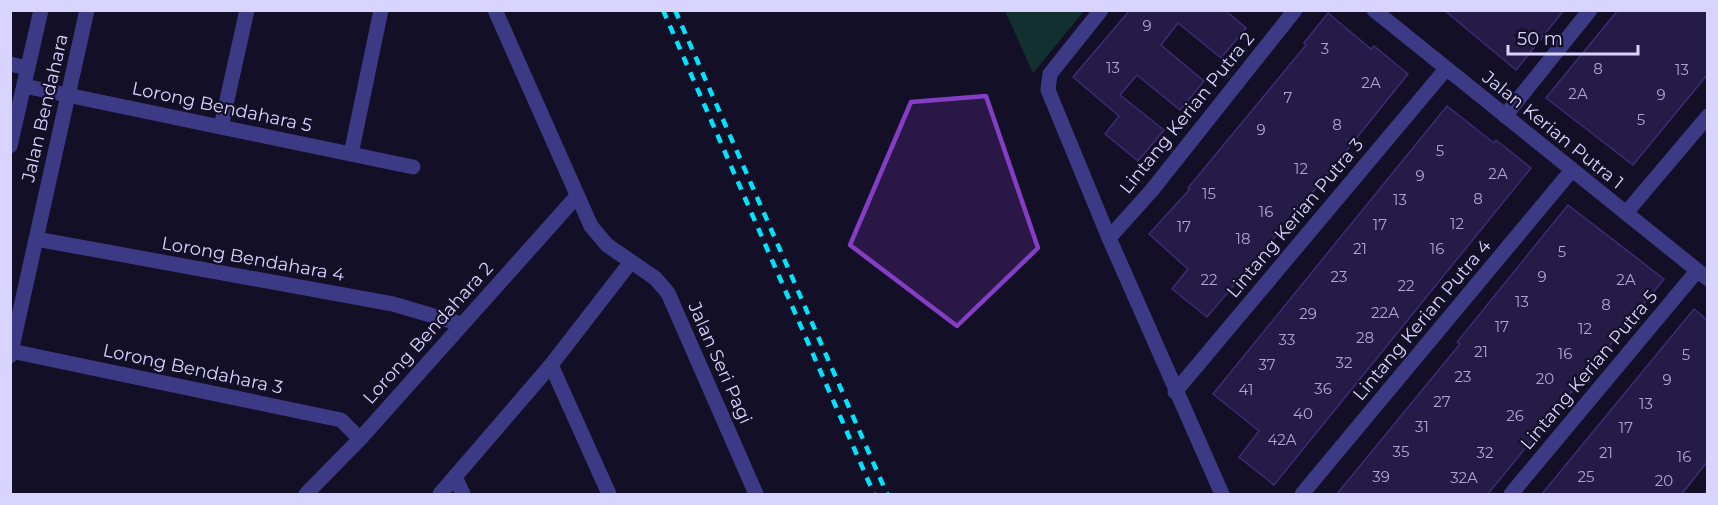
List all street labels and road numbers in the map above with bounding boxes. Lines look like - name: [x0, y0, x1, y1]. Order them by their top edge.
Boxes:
- street label: Lintang Kerian Putra 2: [1115, 28, 1259, 198]
- street label: Jalan Bendahara: [17, 32, 73, 185]
- street label: Jalan Kerian Putra 1: [1477, 66, 1628, 194]
- street label: Lorong Bendahara 5: [130, 77, 314, 137]
- street label: Lintang Kerian Putra 3: [1222, 134, 1368, 302]
- street label: Lorong Bendahara 4: [160, 232, 346, 286]
- street label: Lintang Kerian Putra 4: [1348, 235, 1496, 405]
- street label: Lorong Bendahara 2: [358, 257, 498, 409]
- street label: Lintang Kerian Putra 5: [1516, 286, 1662, 454]
- street label: Jalan Seri Pagi: [683, 298, 757, 427]
- street label: Lorong Bendahara 3: [101, 339, 285, 399]

